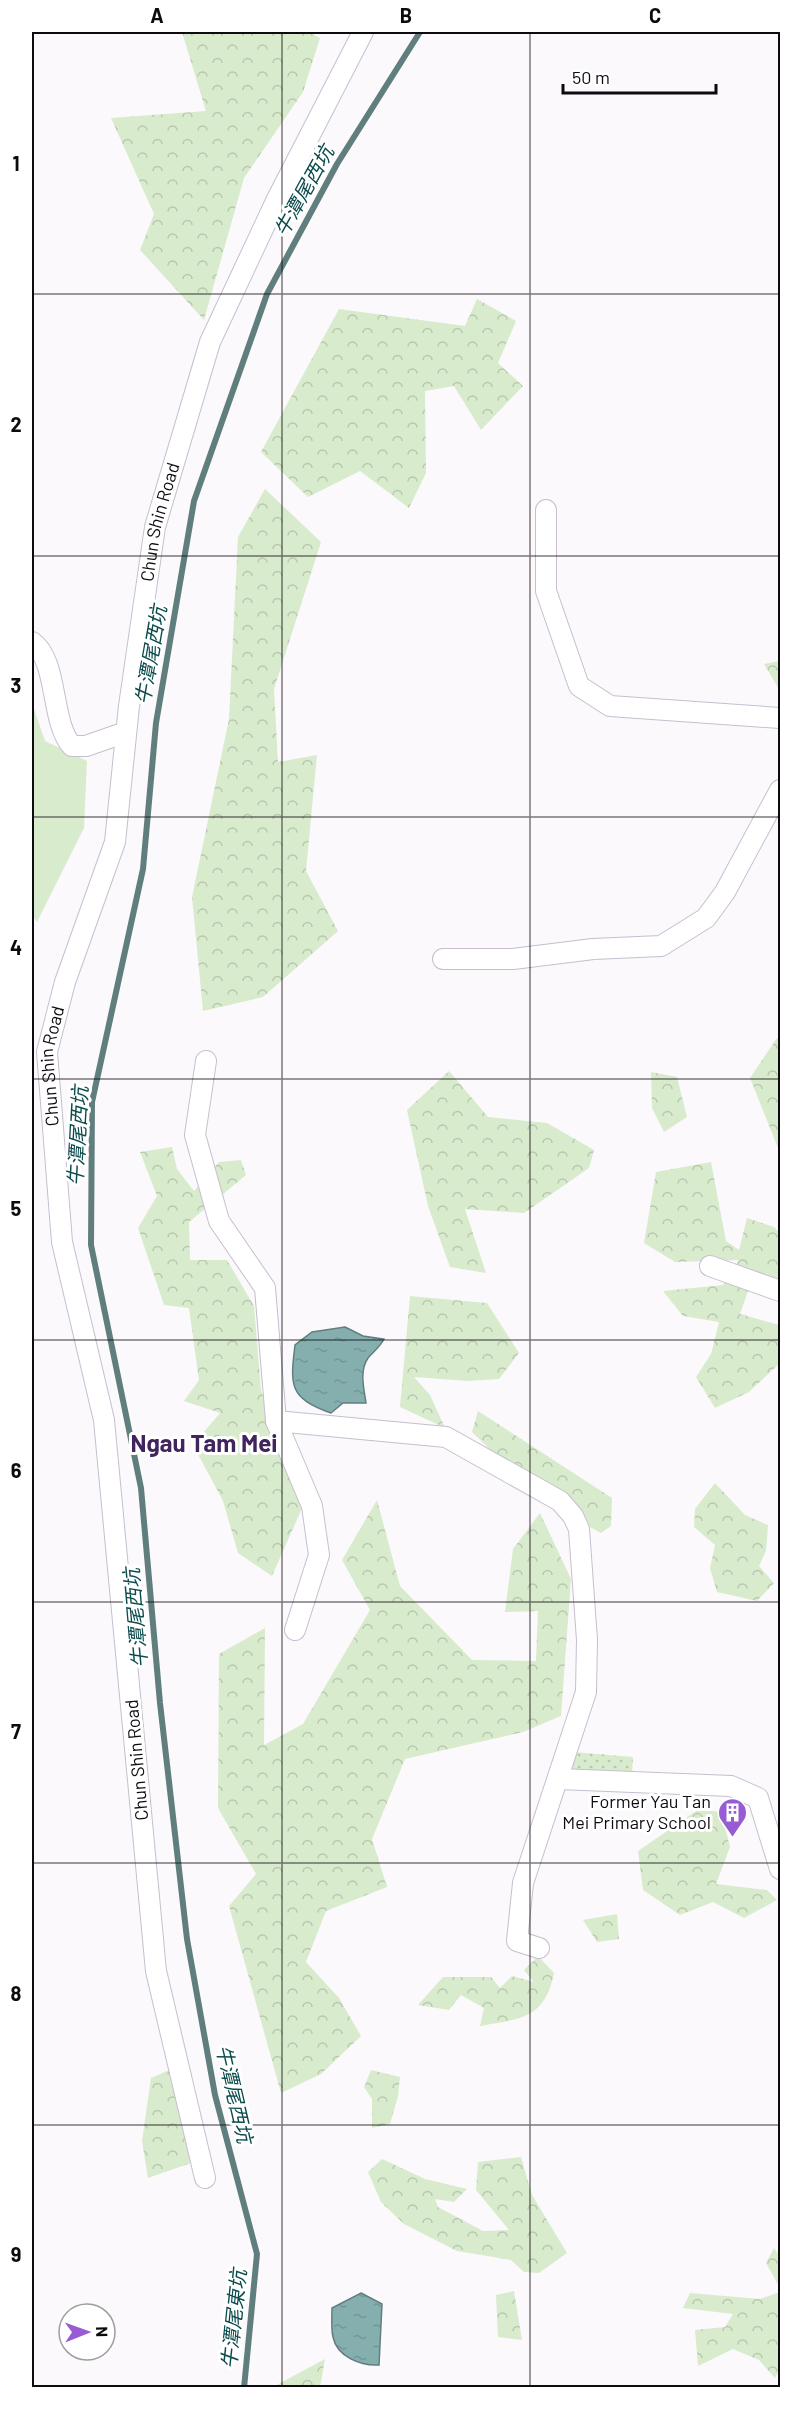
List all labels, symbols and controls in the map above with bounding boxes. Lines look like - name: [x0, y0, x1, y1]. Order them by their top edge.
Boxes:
- text: A: [150, 3, 164, 27]
- text: B: [400, 3, 412, 27]
- text: C: [649, 3, 661, 27]
- scale bar: [563, 57, 716, 95]
- text: 50 m: [572, 66, 610, 88]
- water label: 牛潭尾西坑: [268, 138, 339, 240]
- text: 1: [12, 151, 20, 175]
- text: 2: [10, 412, 22, 436]
- street label: Chun Shin Road: [135, 460, 184, 583]
- water label: 牛潭尾西坑: [130, 601, 171, 706]
- text: 3: [11, 673, 21, 697]
- text: 4: [10, 935, 22, 959]
- street label: Chun Shin Road: [35, 1003, 68, 1127]
- water label: 牛潭尾西坑: [62, 1082, 92, 1187]
- text: 5: [11, 1196, 22, 1220]
- district label: Ngau Tam Mei: [131, 1428, 277, 1457]
- text: 6: [11, 1458, 22, 1482]
- water label: 牛潭尾西坑: [118, 1564, 151, 1669]
- street label: Chun Shin Road: [120, 1699, 152, 1822]
- text: 7: [11, 1719, 21, 1743]
- place label: Former Yau Tan Mei Primary School: [562, 1790, 711, 1833]
- building icon: Former Yau Tan Mei Primary School: [716, 1796, 748, 1838]
- text: 8: [11, 1981, 22, 2005]
- water label: 牛潭尾西坑: [212, 2042, 259, 2148]
- text: 9: [11, 2242, 21, 2266]
- water label: 牛潭尾東坑: [216, 2265, 250, 2370]
- north arrow: [57, 2302, 117, 2362]
- text: N: [93, 2326, 112, 2337]

